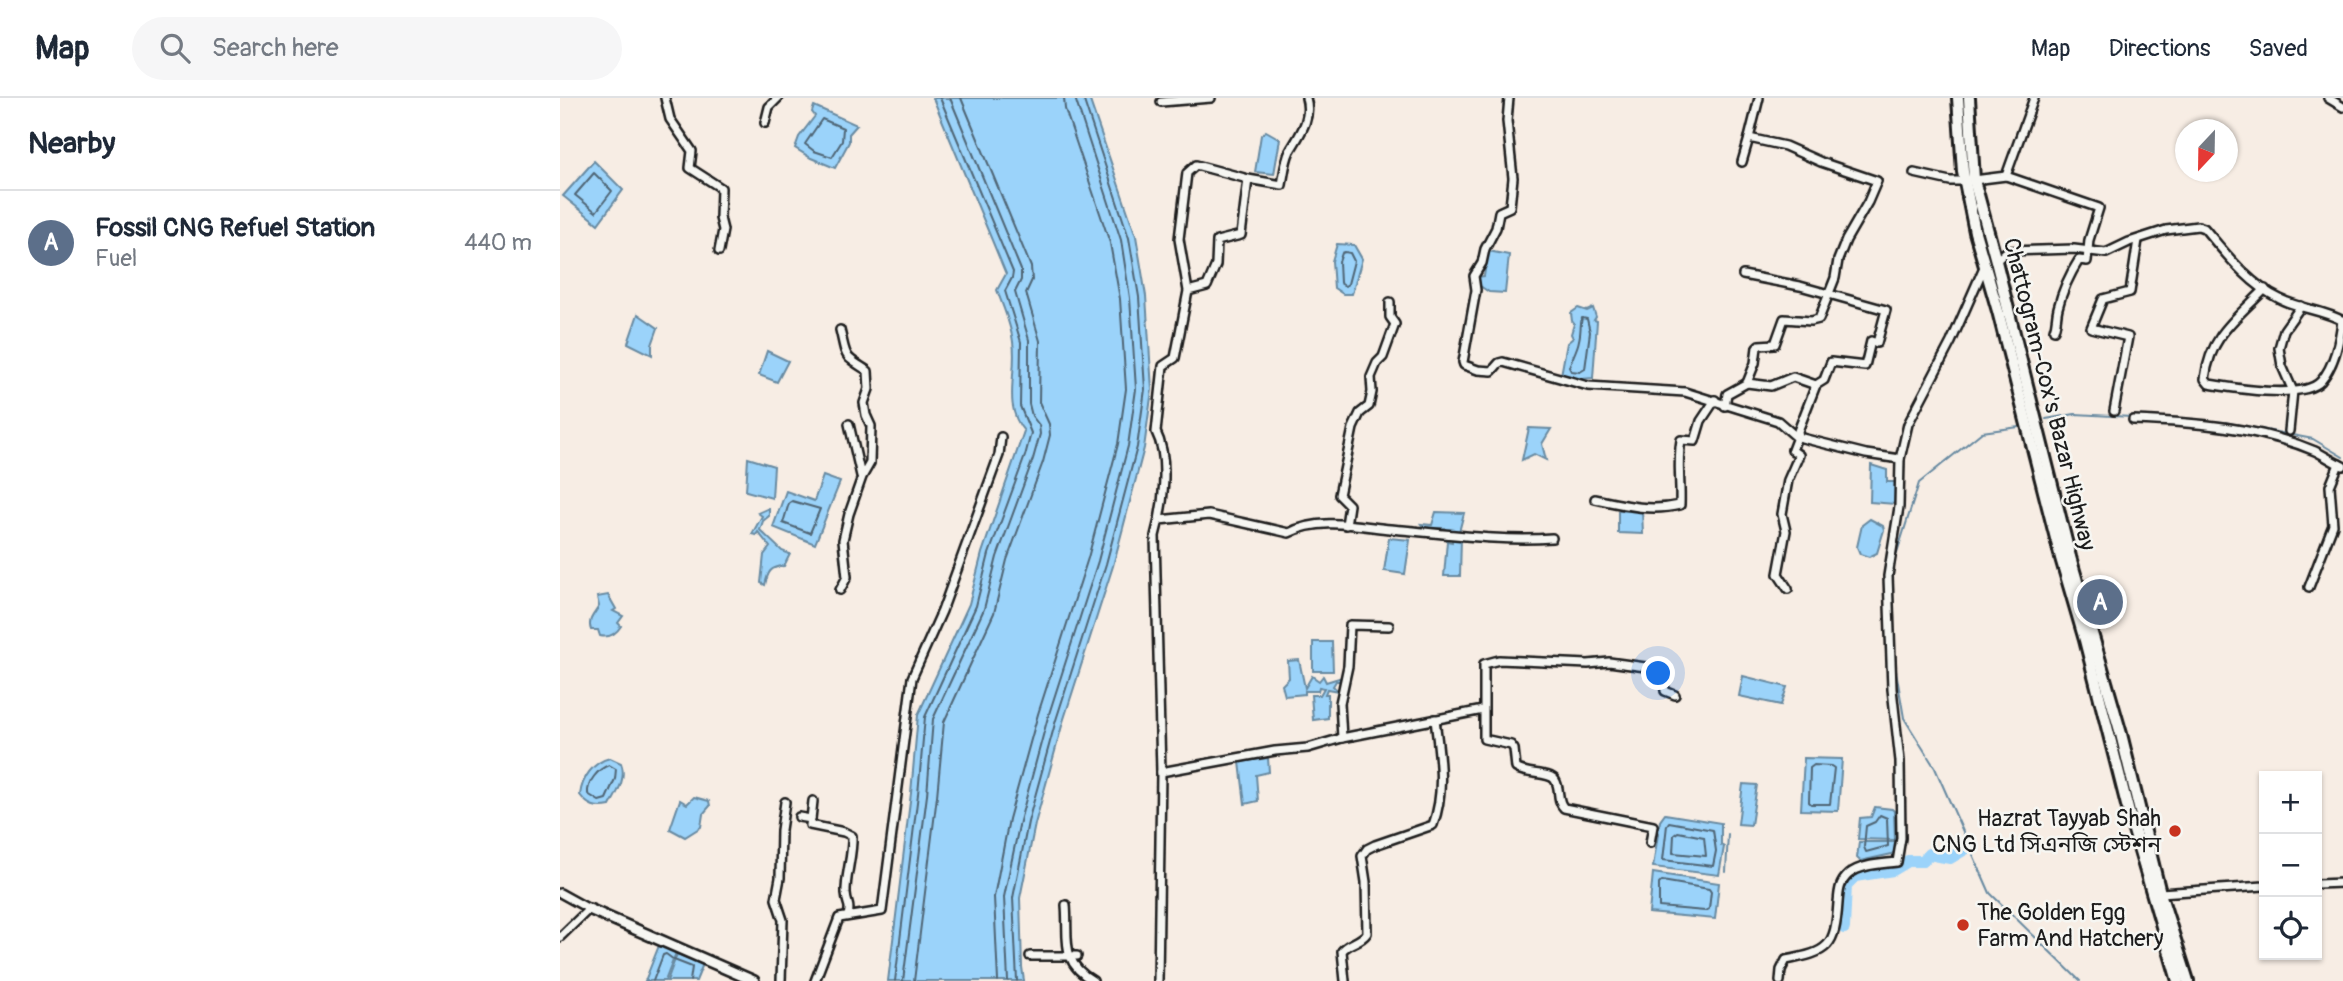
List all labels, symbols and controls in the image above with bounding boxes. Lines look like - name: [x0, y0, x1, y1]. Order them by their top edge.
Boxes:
- search box: [132, 17, 622, 80]
- text: Map: [35, 28, 90, 69]
- icon: search: [156, 29, 194, 67]
- text: Search here: [212, 32, 339, 64]
- text: Map: [2031, 34, 2071, 63]
- text: Directions: [2109, 34, 2210, 63]
- text: Saved: [2248, 34, 2308, 63]
- north arrow: [2175, 119, 2238, 182]
- text: Nearby: [28, 125, 115, 162]
- text: Fossil CNG Refuel Station: [95, 212, 375, 244]
- text: A: [44, 228, 58, 257]
- text: 440 m: [464, 228, 532, 257]
- street label: Chattogram-Cox's Bazar Highway: [1997, 235, 2102, 554]
- text: Fuel: [95, 244, 137, 273]
- pin: A: [2077, 576, 2123, 628]
- your location: [1641, 656, 1675, 690]
- map controls: [2259, 771, 2322, 960]
- button: +: [2259, 771, 2322, 834]
- place label: Hazrat Tayyab Shah CNG Ltd সিএনজি স্টেশন: [1932, 804, 2162, 859]
- marker: Hazrat Tayyab Shah CNG Ltd সিএনজি স্টেশন: [2167, 823, 2183, 839]
- button: −: [2259, 834, 2322, 897]
- button: locate: [2259, 897, 2322, 960]
- place label: The Golden Egg Farm And Hatchery: [1977, 898, 2164, 953]
- marker: The Golden Egg Farm And Hatchery: [1955, 917, 1971, 933]

